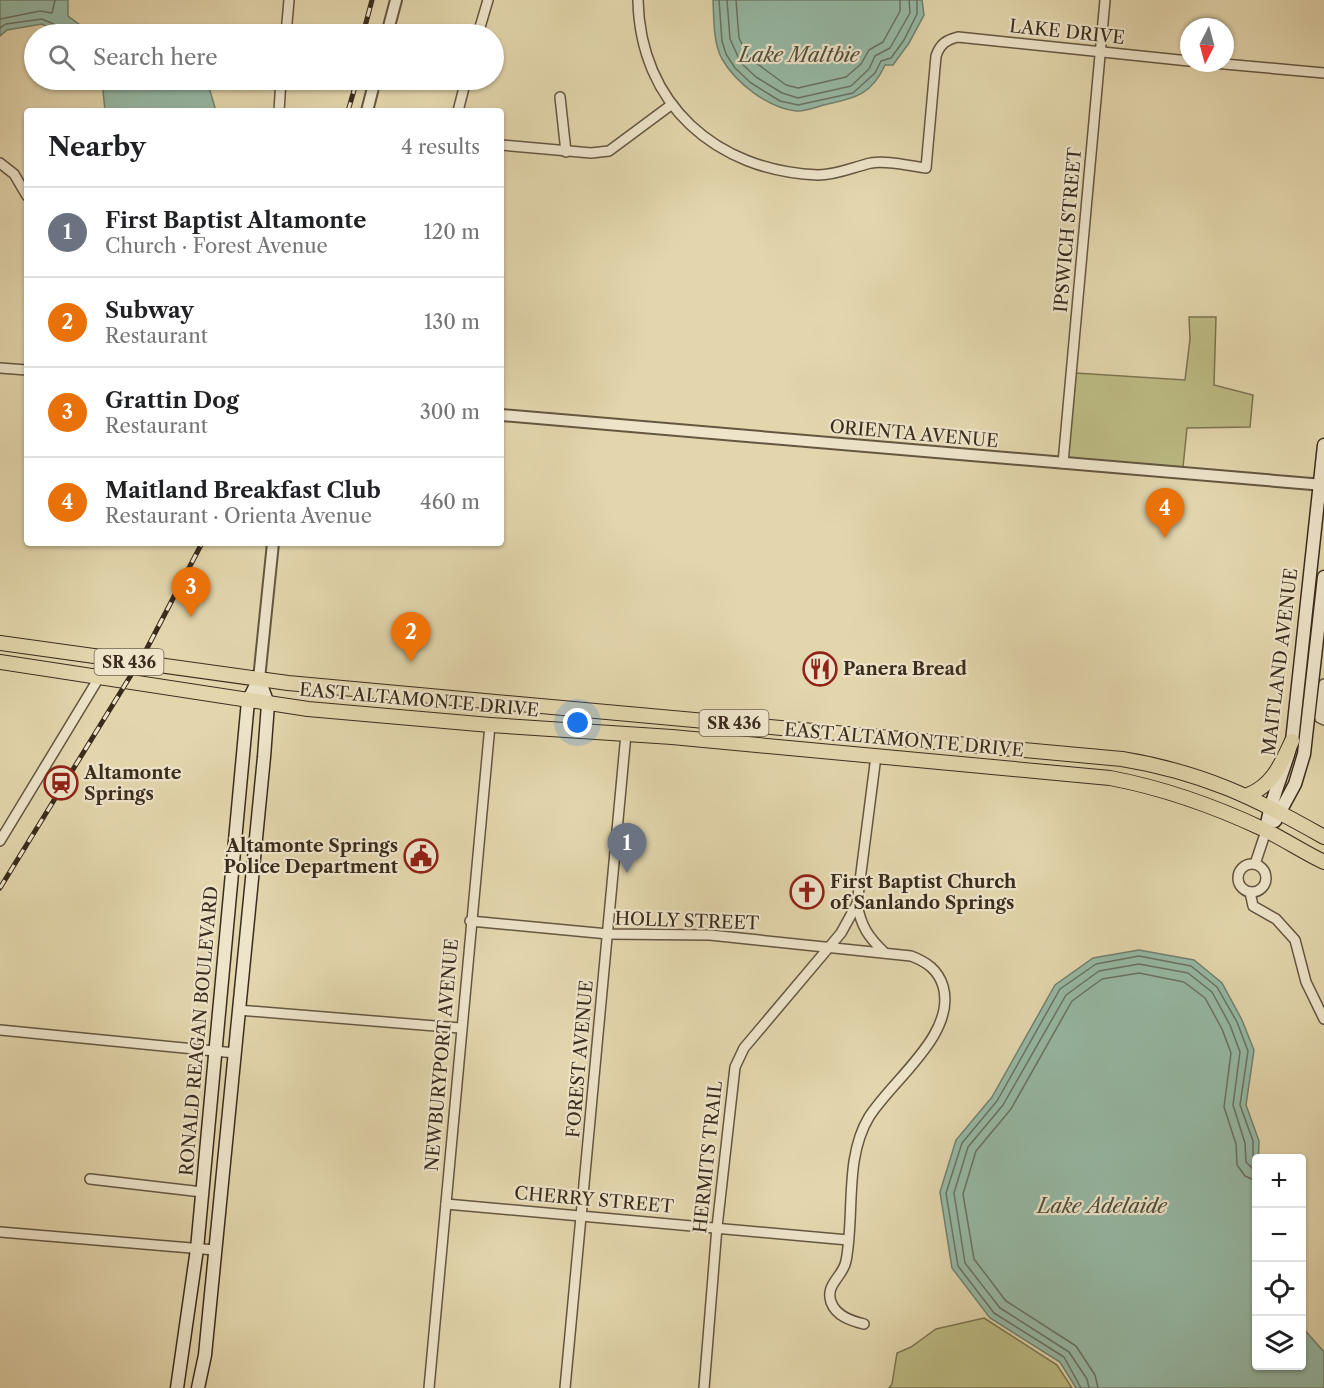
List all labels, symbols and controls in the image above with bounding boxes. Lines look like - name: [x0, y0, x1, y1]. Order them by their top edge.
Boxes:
- street label: LAKE DRIVE: [1008, 15, 1126, 49]
- north arrow: [1180, 18, 1234, 72]
- search box: [24, 24, 504, 90]
- icon: search: [45, 41, 78, 74]
- water label: Lake Maltbie: [737, 43, 861, 67]
- text: Search here: [93, 44, 218, 71]
- text: Nearby: [48, 131, 146, 163]
- text: 4 results: [401, 135, 480, 159]
- street label: IPSWICH STREET: [1050, 146, 1086, 313]
- text: First Baptist Altamonte: [105, 207, 366, 234]
- text: 1: [63, 220, 72, 244]
- text: 120 m: [423, 220, 480, 244]
- text: Church · Forest Avenue: [105, 234, 328, 258]
- text: Subway: [105, 297, 194, 324]
- text: 2: [62, 310, 73, 334]
- text: 130 m: [424, 310, 480, 334]
- text: Restaurant: [105, 324, 208, 348]
- text: Grattin Dog: [105, 387, 239, 414]
- text: 3: [62, 400, 73, 424]
- text: 300 m: [420, 400, 480, 424]
- text: Restaurant: [105, 414, 208, 438]
- street label: ORIENTA AVENUE: [829, 416, 999, 452]
- text: Maitland Breakfast Club: [105, 477, 381, 504]
- pin: 4: [1146, 488, 1184, 538]
- text: 4: [62, 490, 73, 514]
- text: 460 m: [420, 490, 480, 514]
- text: Restaurant · Orienta Avenue: [105, 504, 372, 528]
- street label: MAITLAND AVENUE: [1258, 567, 1302, 757]
- pin: 3: [172, 568, 210, 617]
- pin: 2: [392, 612, 430, 662]
- road number: SR 436: [94, 649, 164, 675]
- restaurant icon: Panera Bread: [802, 651, 838, 687]
- place label: Panera Bread: [843, 658, 967, 680]
- street label: EAST ALTAMONTE DRIVE: [298, 679, 540, 721]
- your location: [563, 708, 592, 737]
- road number: SR 436: [700, 710, 768, 736]
- street label: EAST ALTAMONTE DRIVE: [783, 719, 1025, 761]
- place label: Altamonte Springs: [83, 762, 182, 805]
- station icon: Altamonte Springs: [43, 765, 79, 801]
- pin: 1: [608, 824, 646, 873]
- place label: Altamonte Springs Police Department: [224, 835, 399, 878]
- public building icon: Altamonte Springs Police Department: [403, 838, 439, 874]
- place label: First Baptist Church of Sanlando Springs: [830, 871, 1017, 914]
- church icon: First Baptist Church of Sanlando Springs: [789, 874, 825, 910]
- street label: RONALD REAGAN BOULEVARD: [175, 885, 223, 1177]
- street label: HOLLY STREET: [614, 907, 760, 935]
- street label: NEWBURYPORT AVENUE: [421, 938, 463, 1172]
- street label: FOREST AVENUE: [562, 979, 598, 1139]
- street label: HERMITS TRAIL: [689, 1080, 727, 1234]
- map controls: [1252, 1154, 1306, 1370]
- button: +: [1252, 1154, 1306, 1208]
- street label: CHERRY STREET: [513, 1182, 675, 1218]
- water label: Lake Adelaide: [1035, 1194, 1168, 1218]
- button: −: [1252, 1208, 1306, 1262]
- button: locate: [1252, 1262, 1306, 1316]
- button: layers: [1252, 1316, 1306, 1370]

